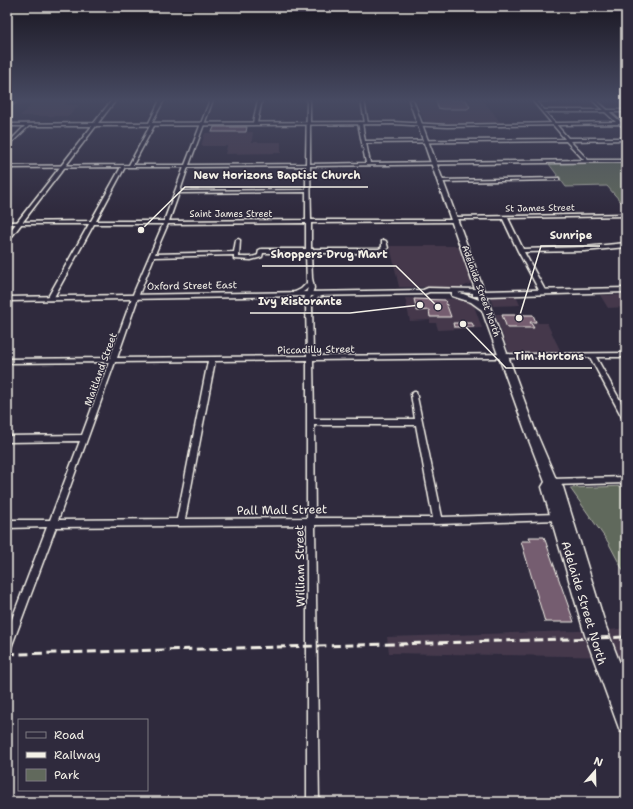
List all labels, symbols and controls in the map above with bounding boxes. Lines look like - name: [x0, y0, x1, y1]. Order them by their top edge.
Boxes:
- callout: New Horizons Baptist Church: [185, 164, 368, 187]
- text: New Horizons Baptist Church: [193, 168, 361, 183]
- street label: St James Street: [505, 201, 575, 215]
- street label: Saint James Street: [190, 208, 273, 220]
- callout: Sunripe: [541, 223, 600, 246]
- text: Sunripe: [550, 228, 593, 243]
- callout: Shoppers Drug Mart: [262, 243, 396, 266]
- street label: Adelaide Street North: [459, 244, 503, 339]
- text: Shoppers Drug Mart: [270, 247, 388, 262]
- street label: Oxford Street East: [147, 278, 237, 293]
- callout: Ivy Ristorante: [250, 290, 350, 313]
- text: Ivy Ristorante: [258, 294, 342, 309]
- street label: Maitland Street: [81, 331, 120, 408]
- street label: Piccadilly Street: [277, 342, 355, 357]
- callout: Tim Hortons: [506, 345, 592, 368]
- text: Tim Hortons: [514, 349, 584, 364]
- street label: Pall Mall Street: [237, 501, 327, 519]
- street label: William Street: [291, 525, 309, 607]
- street label: Adelaide Street North: [558, 539, 610, 667]
- legend: [18, 719, 148, 791]
- text: Road: [54, 727, 85, 743]
- text: Railway: [54, 747, 101, 763]
- north arrow: [575, 751, 615, 791]
- text: N: [592, 754, 605, 771]
- text: Park: [54, 767, 80, 783]

